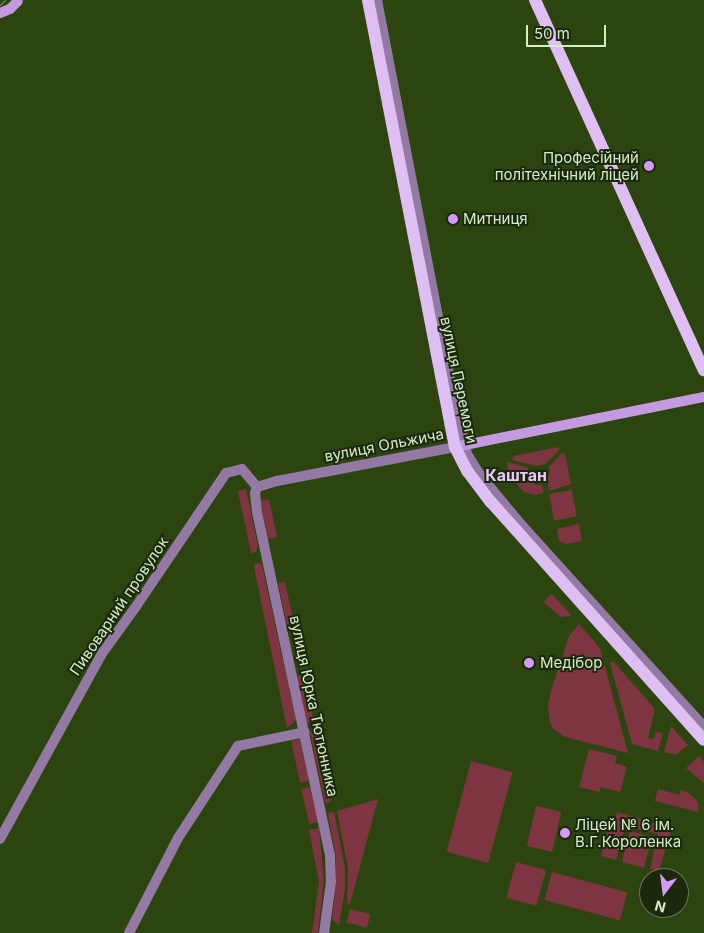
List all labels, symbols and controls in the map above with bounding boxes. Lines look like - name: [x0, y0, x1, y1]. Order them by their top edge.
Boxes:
- scale bar: [529, 15, 609, 47]
- text: 50 m: [534, 24, 570, 43]
- place label: Професійний політехнічний ліцей: [495, 148, 639, 183]
- marker: Професійний політехнічний ліцей: [643, 160, 655, 172]
- place label: Митниця: [463, 210, 528, 228]
- marker: Митниця: [447, 213, 459, 225]
- street label: вулиця Перемоги: [437, 315, 481, 445]
- street label: вулиця Ольжича: [323, 425, 445, 465]
- district label: Каштан: [485, 465, 547, 485]
- street label: Пивоварний провулок: [66, 533, 172, 679]
- street label: вулиця Юрка Тютюнника: [286, 614, 342, 798]
- place label: Медібор: [540, 654, 602, 672]
- marker: Медібор: [522, 656, 536, 670]
- place label: Ліцей № 6 ім. В.Г.Короленка: [575, 815, 681, 850]
- marker: Ліцей № 6 ім. В.Г.Короленка: [559, 827, 571, 839]
- north arrow: [639, 868, 689, 918]
- text: N: [653, 897, 668, 917]

